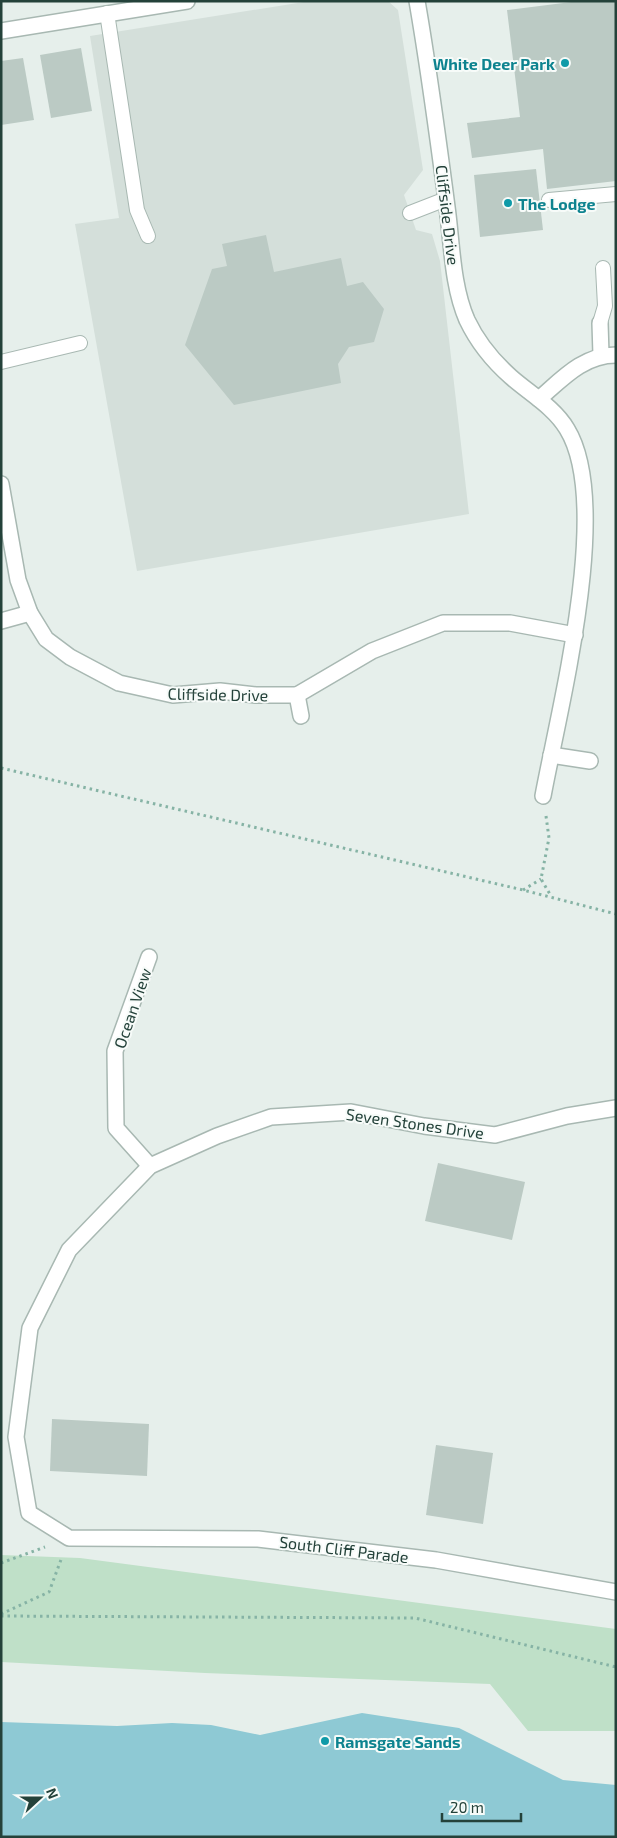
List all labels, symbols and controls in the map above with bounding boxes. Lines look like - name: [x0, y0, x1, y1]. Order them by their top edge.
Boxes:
- place label: White Deer Park: [433, 54, 555, 73]
- marker: White Deer Park: [559, 57, 571, 69]
- street label: Cliffside Drive: [432, 164, 464, 266]
- place label: The Lodge: [518, 194, 596, 213]
- marker: The Lodge: [502, 197, 514, 209]
- street label: Cliffside Drive: [168, 684, 268, 704]
- street label: Ocean View: [109, 965, 155, 1051]
- street label: Seven Stones Drive: [345, 1104, 485, 1142]
- street label: South Cliff Parade: [278, 1532, 410, 1566]
- place label: Ramsgate Sands: [335, 1732, 461, 1751]
- marker: Ramsgate Sands: [319, 1735, 331, 1747]
- north arrow: [15, 1773, 65, 1823]
- text: N: [43, 1785, 62, 1801]
- scale bar: [442, 1790, 521, 1822]
- text: 20 m: [450, 1798, 484, 1816]

